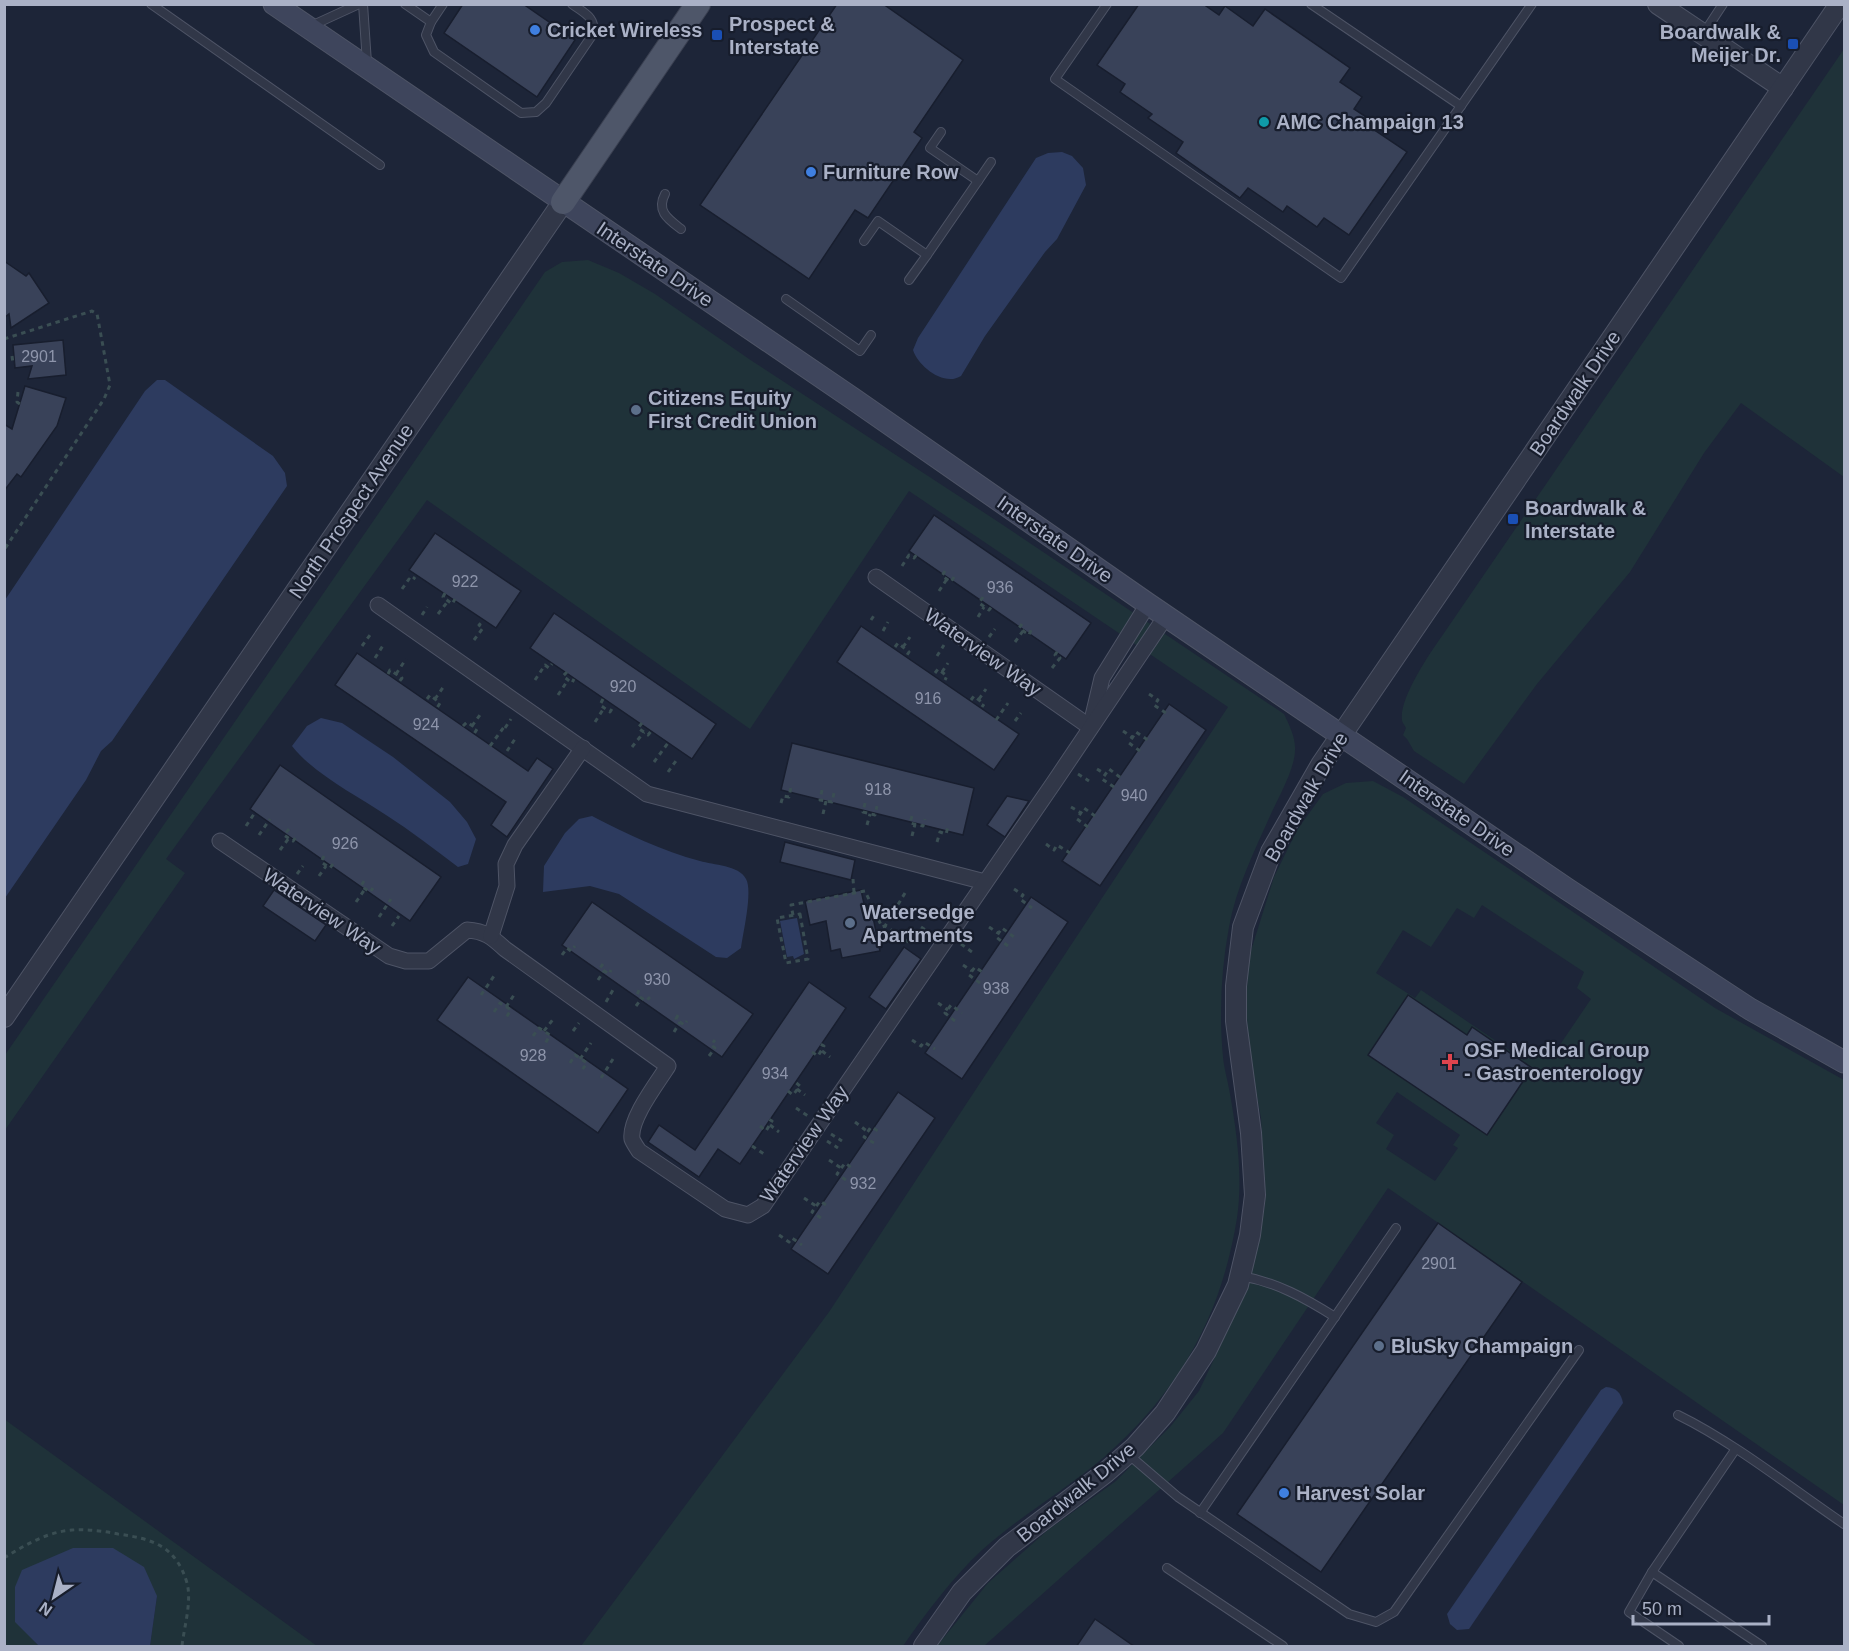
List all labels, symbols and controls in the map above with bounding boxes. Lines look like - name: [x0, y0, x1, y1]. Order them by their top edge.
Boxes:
- place label: Prospect & Interstate: [729, 13, 835, 58]
- place label: Cricket Wireless: [547, 19, 702, 41]
- place label: Boardwalk & Meijer Dr.: [1660, 21, 1781, 66]
- marker: Cricket Wireless: [528, 23, 542, 37]
- marker: Prospect & Interstate: [710, 28, 724, 42]
- marker: Boardwalk & Meijer Dr.: [1786, 37, 1800, 51]
- place label: AMC Champaign 13: [1276, 111, 1464, 133]
- marker: AMC Champaign 13: [1257, 115, 1271, 129]
- place label: Furniture Row: [823, 161, 959, 183]
- marker: Furniture Row: [804, 165, 818, 179]
- street label: Interstate Drive: [593, 217, 717, 311]
- street label: Boardwalk Drive: [1525, 326, 1625, 460]
- house number: 2901: [21, 348, 57, 365]
- place label: Citizens Equity First Credit Union: [648, 387, 817, 432]
- marker: Citizens Equity First Credit Union: [629, 403, 643, 417]
- street label: North Prospect Avenue: [284, 420, 418, 602]
- street label: Interstate Drive: [993, 491, 1117, 587]
- place label: Boardwalk & Interstate: [1525, 497, 1646, 542]
- marker: Boardwalk & Interstate: [1506, 512, 1520, 526]
- house number: 922: [452, 573, 478, 590]
- house number: 936: [987, 579, 1013, 596]
- street label: Waterview Way: [920, 604, 1046, 700]
- house number: 920: [610, 678, 636, 695]
- house number: 916: [915, 690, 941, 707]
- house number: 924: [413, 716, 439, 733]
- street label: Boardwalk Drive: [1260, 728, 1352, 866]
- street label: Interstate Drive: [1395, 765, 1519, 861]
- house number: 918: [865, 781, 891, 798]
- house number: 940: [1121, 787, 1147, 804]
- house number: 926: [332, 835, 358, 852]
- street label: Waterview Way: [259, 863, 385, 959]
- place label: Watersedge Apartments: [862, 901, 975, 946]
- marker: Watersedge Apartments: [843, 916, 857, 930]
- house number: 930: [644, 971, 670, 988]
- house number: 938: [983, 980, 1009, 997]
- place label: OSF Medical Group - Gastroenterology: [1464, 1039, 1650, 1084]
- house number: 928: [520, 1047, 546, 1064]
- marker: OSF Medical Group - Gastroenterology: [1441, 1053, 1459, 1071]
- house number: 934: [762, 1065, 788, 1082]
- street label: Waterview Way: [756, 1081, 852, 1207]
- house number: 932: [850, 1175, 876, 1192]
- house number: 2901: [1421, 1255, 1457, 1272]
- place label: BluSky Champaign: [1391, 1335, 1573, 1357]
- marker: BluSky Champaign: [1372, 1339, 1386, 1353]
- street label: Boardwalk Drive: [1012, 1438, 1140, 1546]
- place label: Harvest Solar: [1296, 1482, 1425, 1504]
- marker: Harvest Solar: [1277, 1486, 1291, 1500]
- north arrow: [24, 1567, 84, 1627]
- scale bar: [1633, 1588, 1770, 1626]
- text: N: [36, 1599, 55, 1619]
- text: 50 m: [1642, 1599, 1682, 1619]

